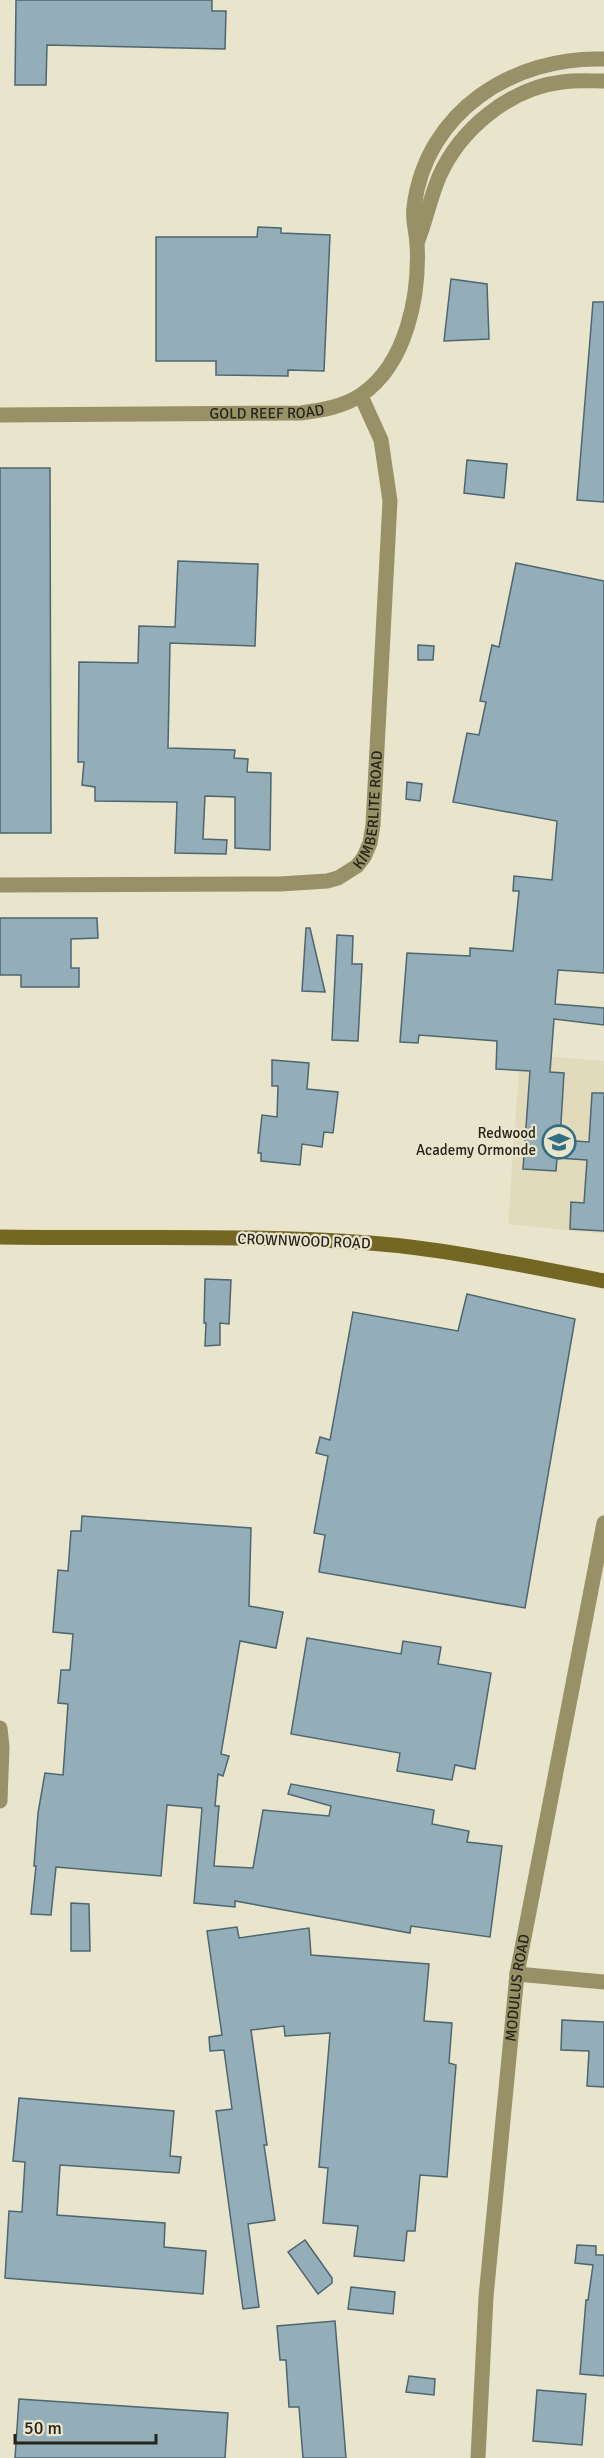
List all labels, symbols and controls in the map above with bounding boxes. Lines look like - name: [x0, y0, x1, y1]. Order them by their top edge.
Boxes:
- street label: GOLD REEF ROAD: [210, 400, 326, 423]
- street label: KIMBERLITE ROAD: [349, 750, 386, 873]
- place label: Redwood Academy Ormonde: [416, 1124, 536, 1159]
- school or university icon: Redwood Academy Ormonde: [541, 1124, 577, 1160]
- street label: CROWNWOOD ROAD: [237, 1230, 371, 1252]
- street label: MODULUS ROAD: [502, 1933, 534, 2042]
- scale bar: [15, 2407, 156, 2445]
- text: 50 m: [24, 2417, 62, 2439]

